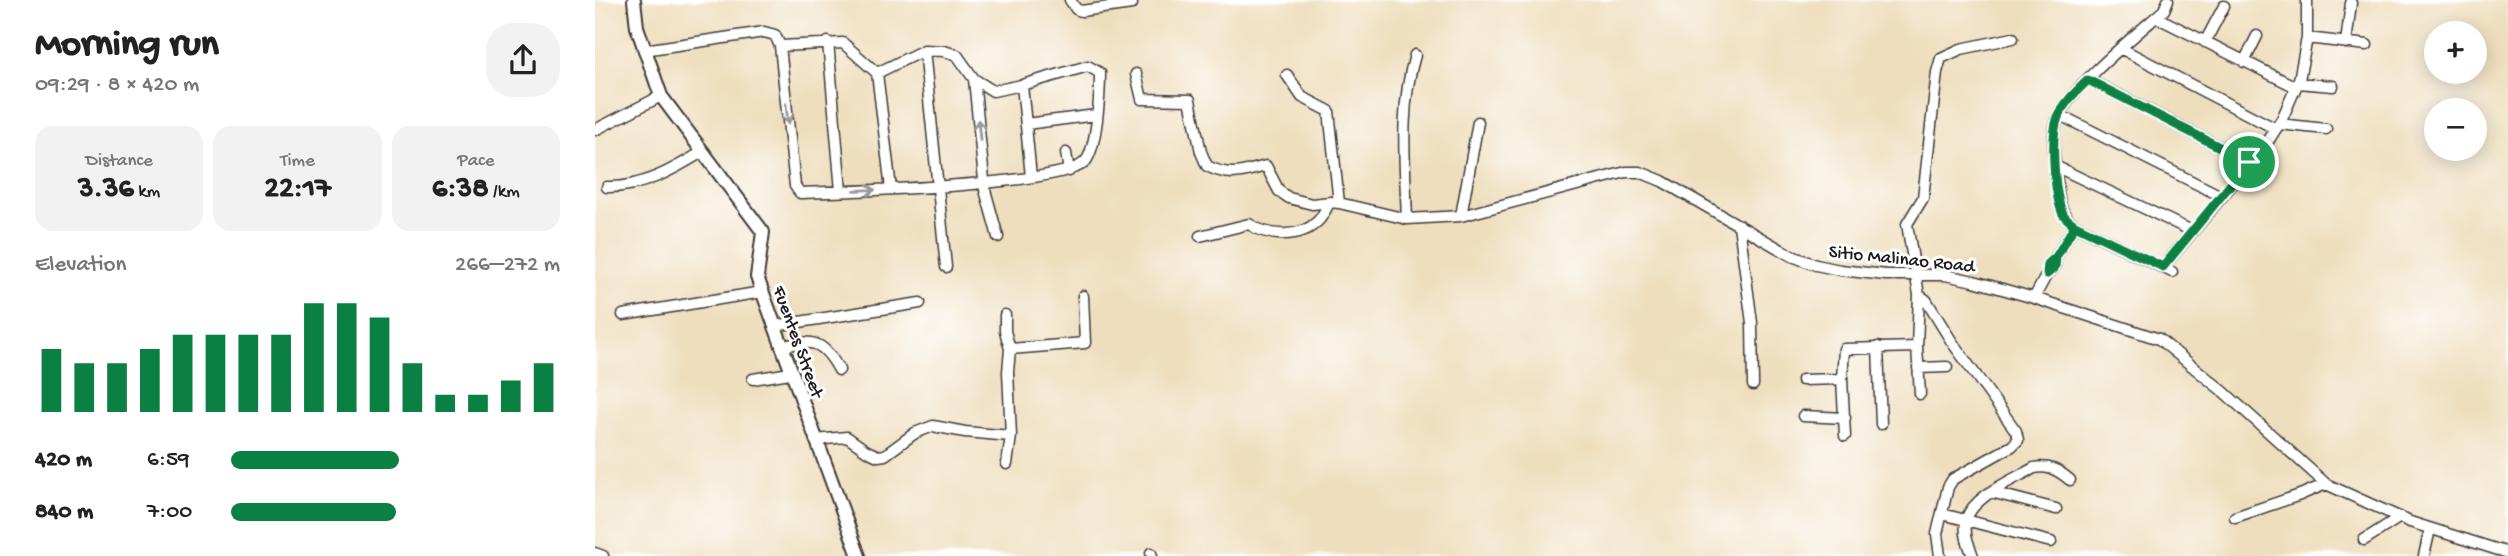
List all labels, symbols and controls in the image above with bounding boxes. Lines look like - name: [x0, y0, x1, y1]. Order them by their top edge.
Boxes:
- map controls: [2424, 21, 2487, 161]
- button: +: [2424, 21, 2487, 84]
- button: share: [486, 23, 560, 97]
- text: Morning run: [35, 24, 219, 68]
- text: 09:29 · 8 × 420 m: [35, 72, 199, 99]
- button: −: [2424, 98, 2487, 161]
- one-way arrow: [781, 102, 794, 124]
- one-way arrow: [972, 120, 985, 142]
- pin: [2219, 132, 2279, 192]
- icon: arrive: [2230, 143, 2268, 181]
- text: Distance: [86, 150, 153, 173]
- text: Time: [280, 150, 315, 173]
- text: Pace: [457, 150, 494, 173]
- text: 3.36: [78, 173, 134, 208]
- text: 22:17: [264, 173, 331, 208]
- text: 6:38: [432, 173, 489, 208]
- text: km: [134, 181, 160, 204]
- text: /km: [489, 181, 520, 204]
- one-way arrow: [853, 184, 876, 197]
- street label: Sitio Malinao Road: [1828, 241, 1978, 280]
- text: Elevation: [35, 252, 126, 279]
- text: 266–272 m: [455, 252, 560, 279]
- street label: Fuentes Street: [766, 282, 828, 403]
- text: 420 m: [35, 447, 92, 474]
- text: 6:59: [147, 447, 190, 474]
- text: 840 m: [35, 499, 93, 526]
- text: 7:00: [147, 499, 192, 526]

